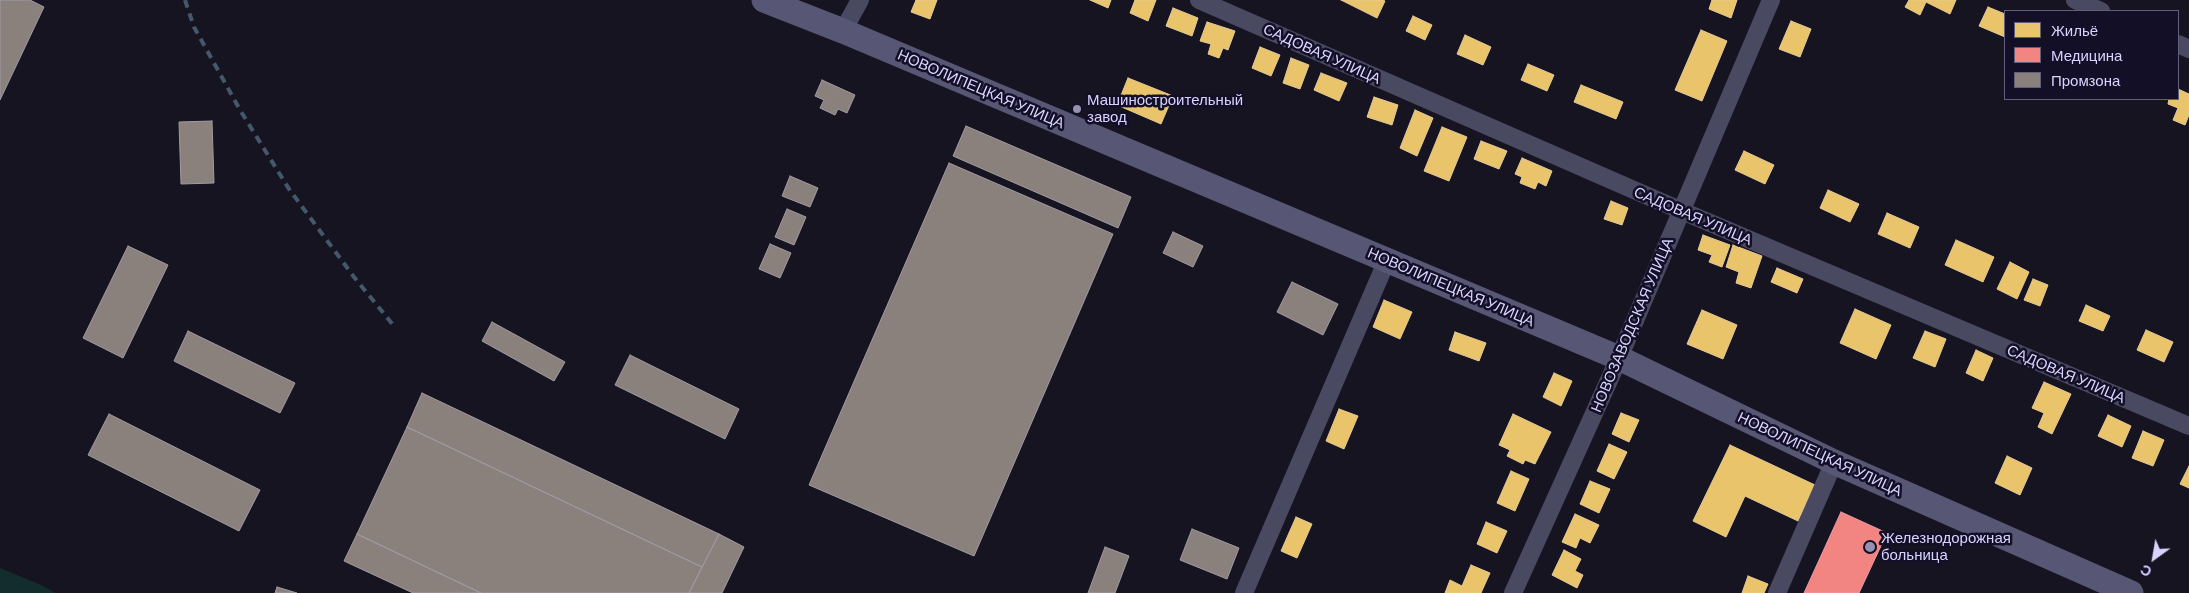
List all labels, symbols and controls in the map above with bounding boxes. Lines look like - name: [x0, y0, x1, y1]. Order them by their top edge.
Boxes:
- legend: [2004, 10, 2179, 100]
- street label: САДОВАЯ УЛИЦА: [1260, 20, 1384, 88]
- text: Жильё: [2051, 21, 2098, 39]
- street label: НОВОЛИПЕЦКАЯ УЛИЦА: [895, 46, 1067, 132]
- text: Медицина: [2051, 46, 2122, 64]
- text: Промзона: [2051, 71, 2120, 89]
- place label: Машиностроительный завод: [1087, 91, 1243, 126]
- marker: Машиностроительный завод: [1071, 103, 1083, 115]
- street label: САДОВАЯ УЛИЦА: [1631, 183, 1755, 249]
- street label: НОВОЗАВОДСКАЯ УЛИЦА: [1587, 235, 1677, 415]
- street label: НОВОЛИПЕЦКАЯ УЛИЦА: [1365, 244, 1537, 330]
- street label: САДОВАЯ УЛИЦА: [2004, 341, 2128, 407]
- street label: НОВОЛИПЕЦКАЯ УЛИЦА: [1735, 408, 1905, 500]
- place label: Железнодорожная больница: [1881, 529, 2011, 564]
- north arrow: [2129, 533, 2179, 583]
- marker: Железнодорожная больница: [1863, 540, 1877, 554]
- text: С: [2137, 561, 2155, 581]

